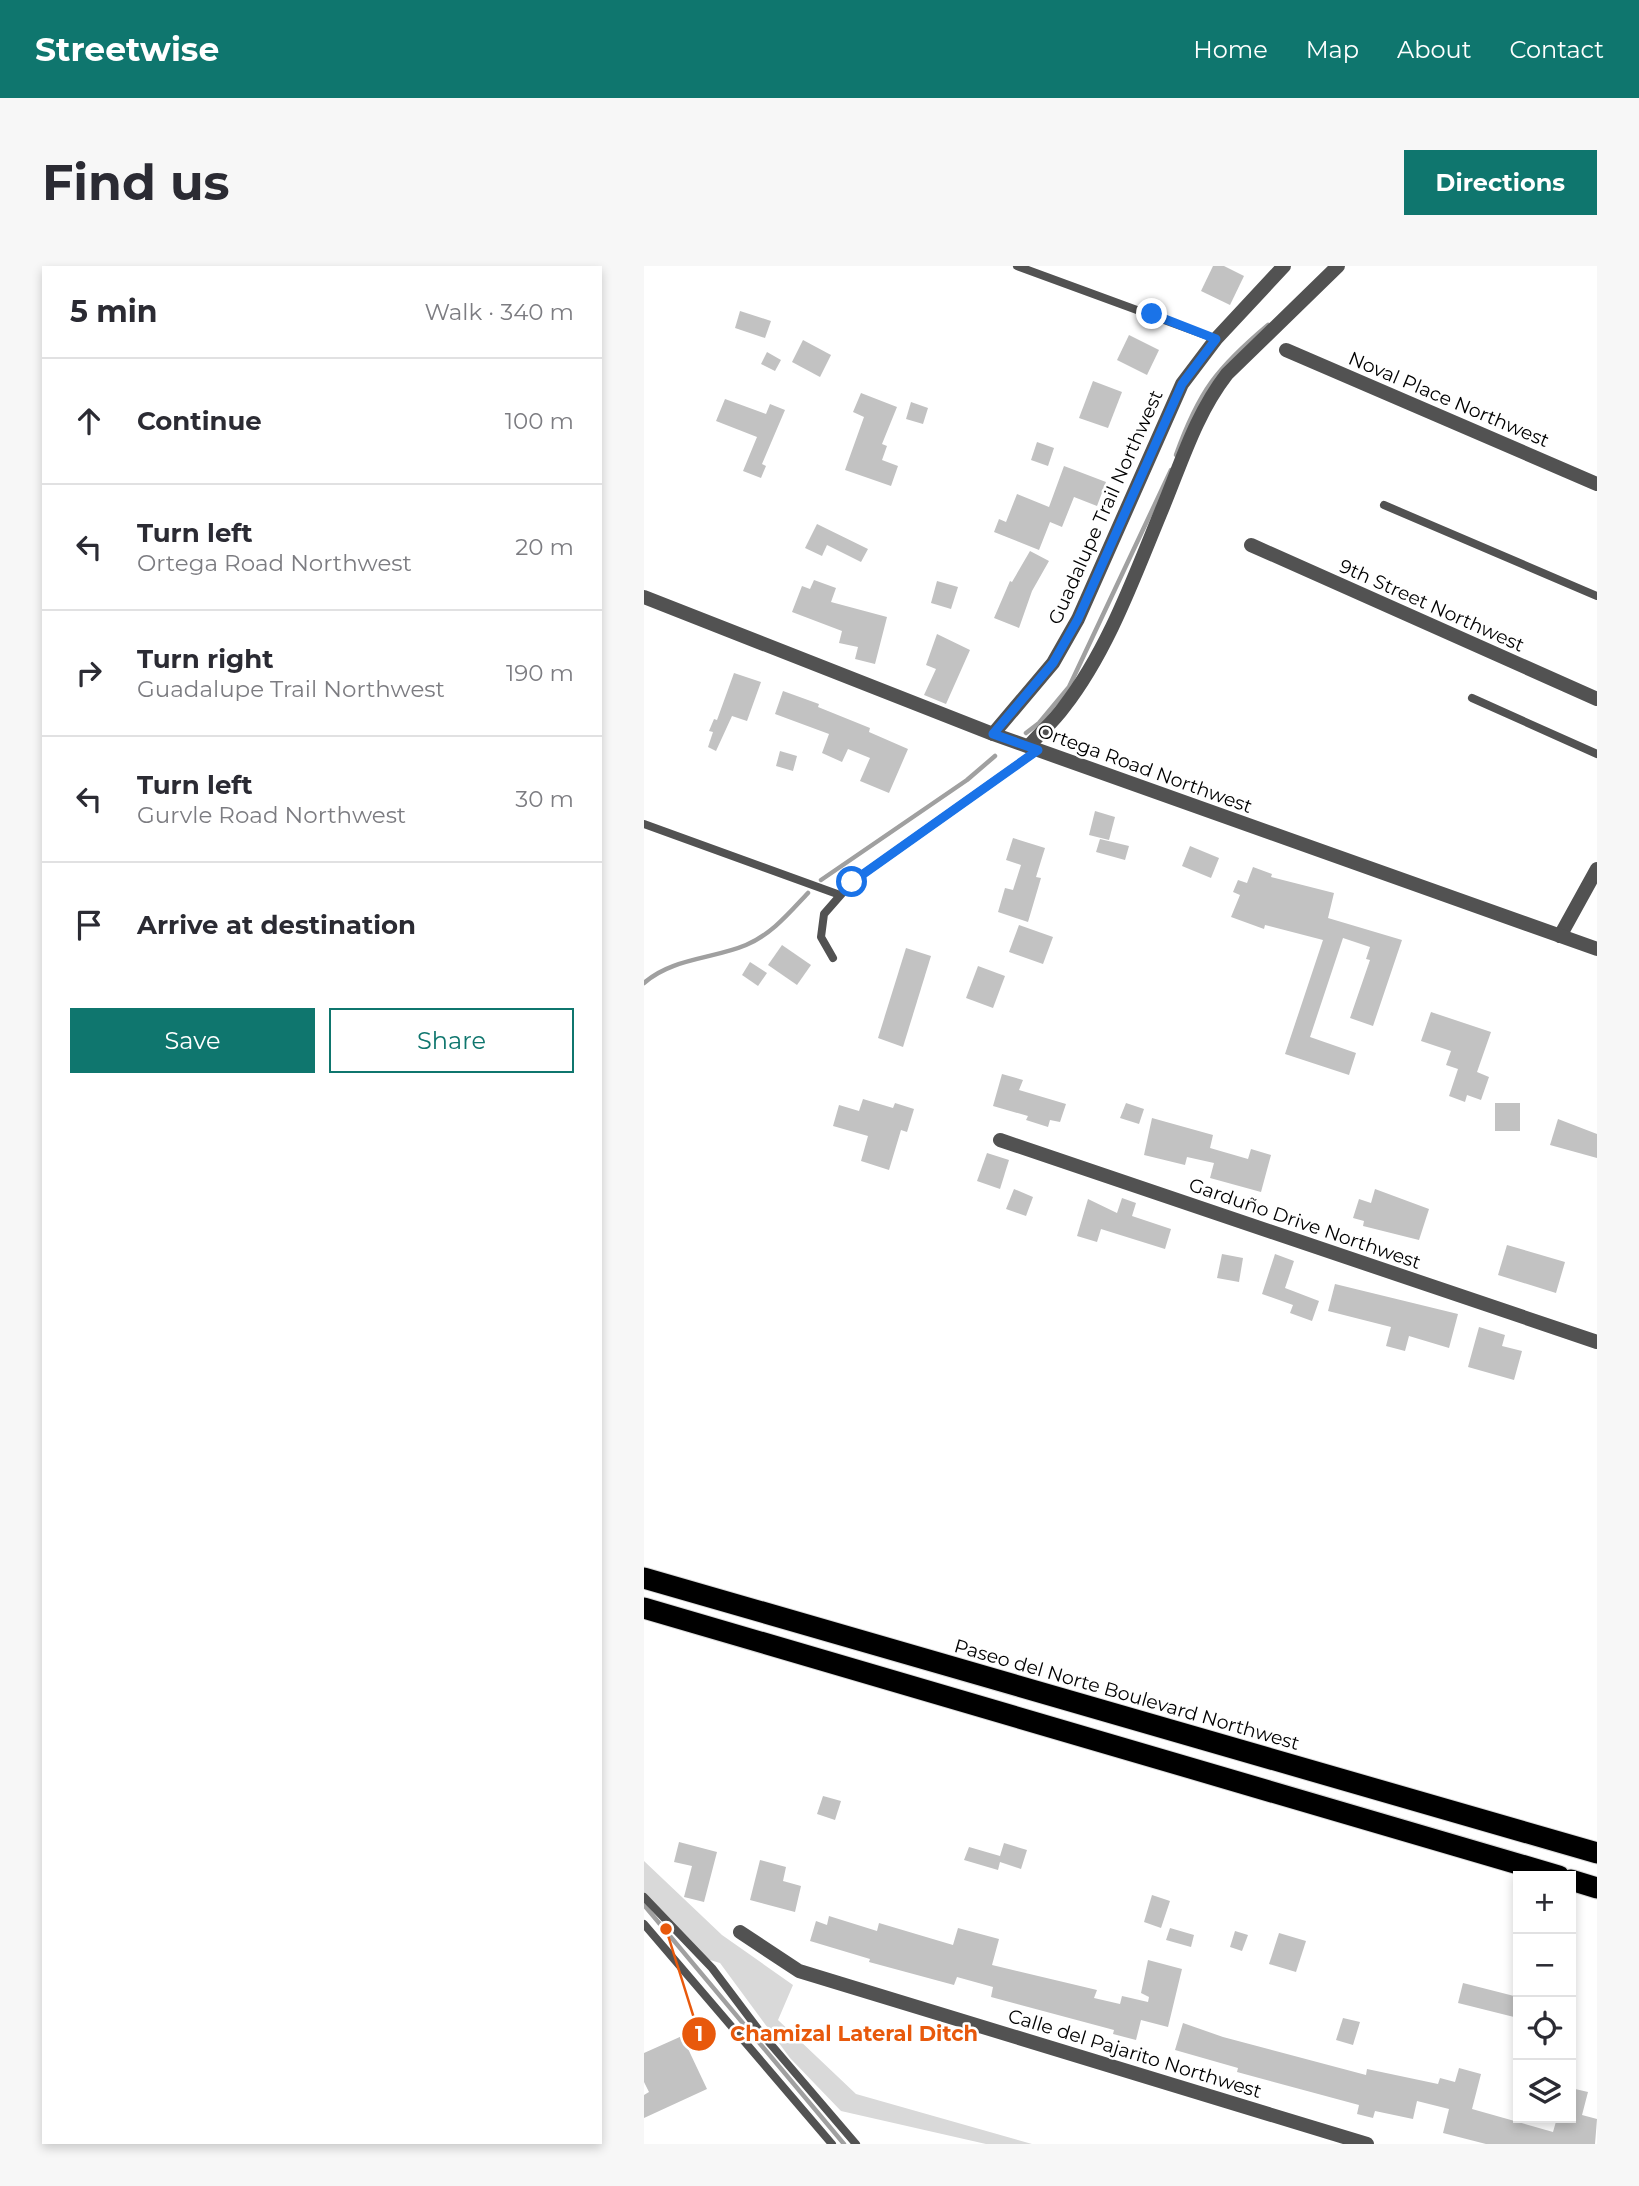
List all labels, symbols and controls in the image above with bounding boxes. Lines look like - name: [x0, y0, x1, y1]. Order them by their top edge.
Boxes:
- text: Streetwise: [35, 29, 219, 69]
- text: Home: [1193, 35, 1268, 64]
- text: Map: [1306, 35, 1359, 64]
- text: About: [1397, 35, 1471, 64]
- text: Contact: [1509, 35, 1604, 64]
- button: Directions: [1404, 150, 1597, 215]
- text: Find us: [42, 153, 230, 212]
- text: 5 min: [70, 293, 158, 330]
- text: Walk · 340 m: [425, 298, 574, 326]
- route end: [1136, 298, 1167, 329]
- street label: Noval Place Northwest: [1345, 347, 1553, 452]
- street label: Guadalupe Trail Northwest: [1043, 386, 1168, 628]
- icon: ahead: [70, 402, 108, 440]
- text: Continue: [137, 405, 262, 437]
- text: 100 m: [505, 407, 574, 435]
- text: Turn left: [137, 517, 253, 549]
- icon: left: [70, 528, 108, 566]
- text: 20 m: [515, 533, 574, 561]
- text: Ortega Road Northwest: [137, 549, 412, 577]
- street label: 9th Street Northwest: [1336, 554, 1528, 657]
- text: Turn right: [137, 643, 273, 675]
- icon: right: [70, 654, 108, 692]
- text: 190 m: [506, 659, 574, 687]
- text: Guadalupe Trail Northwest: [137, 675, 445, 703]
- street label: Ortega Road Northwest: [1034, 719, 1256, 818]
- text: Turn left: [137, 769, 253, 801]
- icon: left: [70, 780, 108, 818]
- text: 30 m: [515, 785, 574, 813]
- text: Gurvle Road Northwest: [137, 801, 406, 829]
- route start: [836, 866, 867, 897]
- icon: arrive: [70, 906, 108, 944]
- text: Arrive at destination: [137, 909, 416, 941]
- button: Save: [70, 1008, 315, 1073]
- button: Share: [329, 1008, 574, 1073]
- street label: Garduño Drive Northwest: [1186, 1173, 1424, 1274]
- street label: Paseo del Norte Boulevard Northwest: [952, 1634, 1302, 1755]
- map controls: [1513, 1871, 1576, 2123]
- button: +: [1513, 1871, 1576, 1934]
- button: −: [1513, 1934, 1576, 1997]
- button: locate: [1513, 1997, 1576, 2060]
- street label: Calle del Pajarito Northwest: [1005, 2004, 1265, 2103]
- callout: Chamizal Lateral Ditch: [681, 2013, 993, 2055]
- text: 1: [695, 2021, 703, 2046]
- text: Chamizal Lateral Ditch: [730, 2021, 978, 2046]
- button: layers: [1513, 2060, 1576, 2123]

